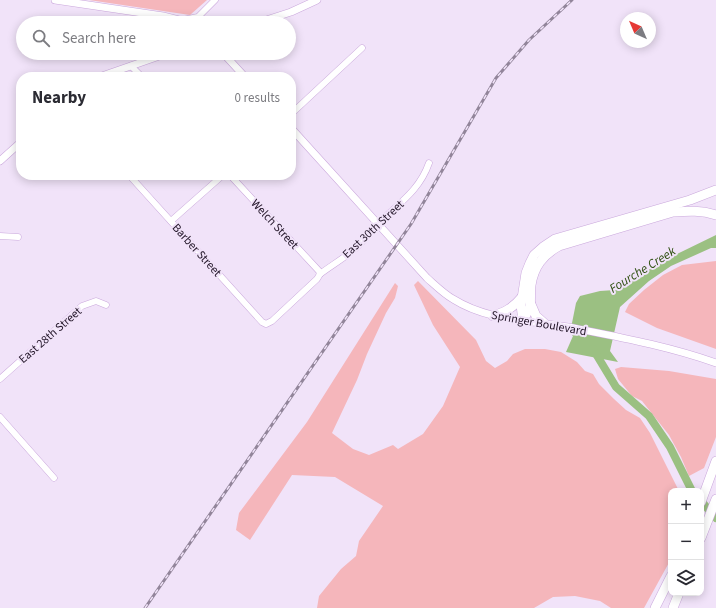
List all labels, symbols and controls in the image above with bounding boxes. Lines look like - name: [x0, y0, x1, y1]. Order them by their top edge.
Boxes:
- north arrow: [620, 12, 656, 48]
- search box: [16, 16, 296, 60]
- icon: search: [30, 27, 52, 49]
- text: Search here: [62, 28, 136, 49]
- text: Nearby: [32, 86, 86, 110]
- text: 0 results: [235, 89, 280, 107]
- street label: Welch Street: [247, 196, 302, 253]
- street label: East 30th Street: [339, 196, 408, 262]
- street label: Barber Street: [168, 220, 225, 281]
- water label: Fourche Creek: [606, 242, 680, 297]
- street label: East 28th Street: [15, 303, 86, 368]
- street label: Springer Boulevard: [490, 307, 588, 340]
- map controls: [668, 488, 704, 596]
- button: +: [668, 488, 704, 524]
- button: −: [668, 524, 704, 560]
- button: layers: [668, 560, 704, 596]

